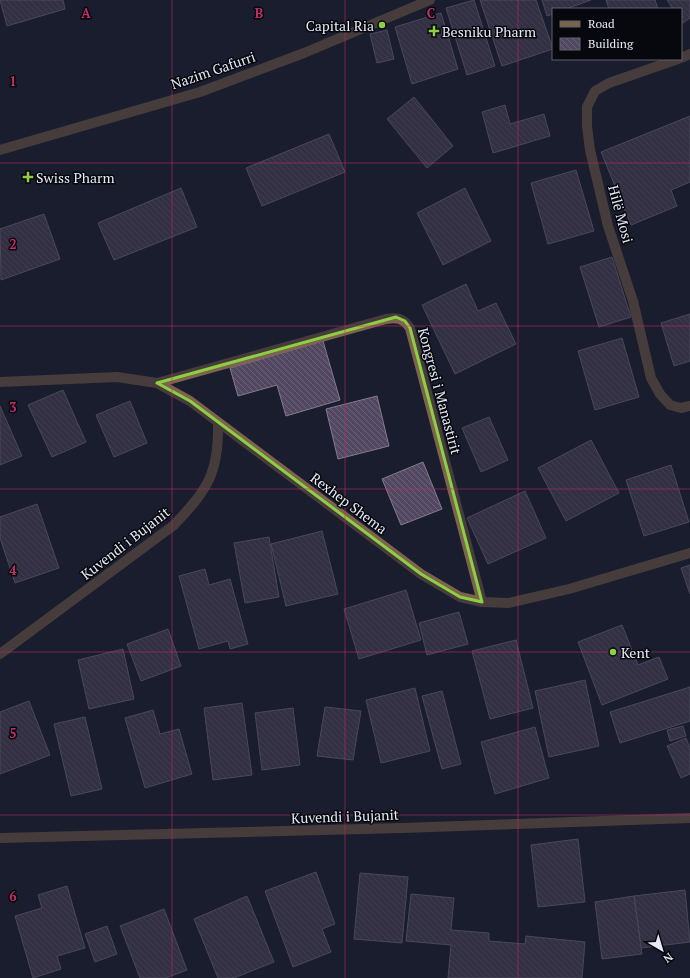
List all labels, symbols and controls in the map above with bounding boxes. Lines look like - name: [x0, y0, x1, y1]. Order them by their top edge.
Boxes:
- text: A: [81, 4, 91, 22]
- text: B: [255, 4, 263, 22]
- text: C: [427, 4, 435, 22]
- legend: [552, 8, 682, 60]
- place label: Capital Ria: [306, 16, 374, 35]
- text: Road: [588, 16, 615, 31]
- marker: Capital Ria: [377, 20, 387, 30]
- place label: Besniku Pharm: [442, 22, 536, 41]
- marker: Besniku Pharm: [429, 26, 439, 36]
- text: Building: [588, 36, 634, 51]
- street label: Nazim Gafurri: [168, 47, 258, 93]
- text: 1: [9, 72, 17, 90]
- place label: Swiss Pharm: [36, 168, 115, 187]
- marker: Swiss Pharm: [23, 172, 33, 182]
- street label: Hilë Mosi: [604, 183, 638, 245]
- text: 2: [9, 235, 17, 253]
- street label: Kongresi i Manastirit: [414, 326, 466, 457]
- text: 3: [9, 398, 17, 416]
- street label: Rexhep Shema: [307, 468, 391, 538]
- street label: Kuvendi i Bujanit: [77, 502, 174, 584]
- text: 4: [9, 561, 17, 579]
- place label: Kent: [621, 643, 651, 662]
- marker: Kent: [608, 647, 618, 657]
- text: 5: [9, 724, 17, 742]
- street label: Kuvendi i Bujanit: [291, 805, 400, 827]
- text: 6: [9, 887, 17, 905]
- north arrow: [642, 930, 682, 970]
- text: N: [660, 950, 676, 966]

